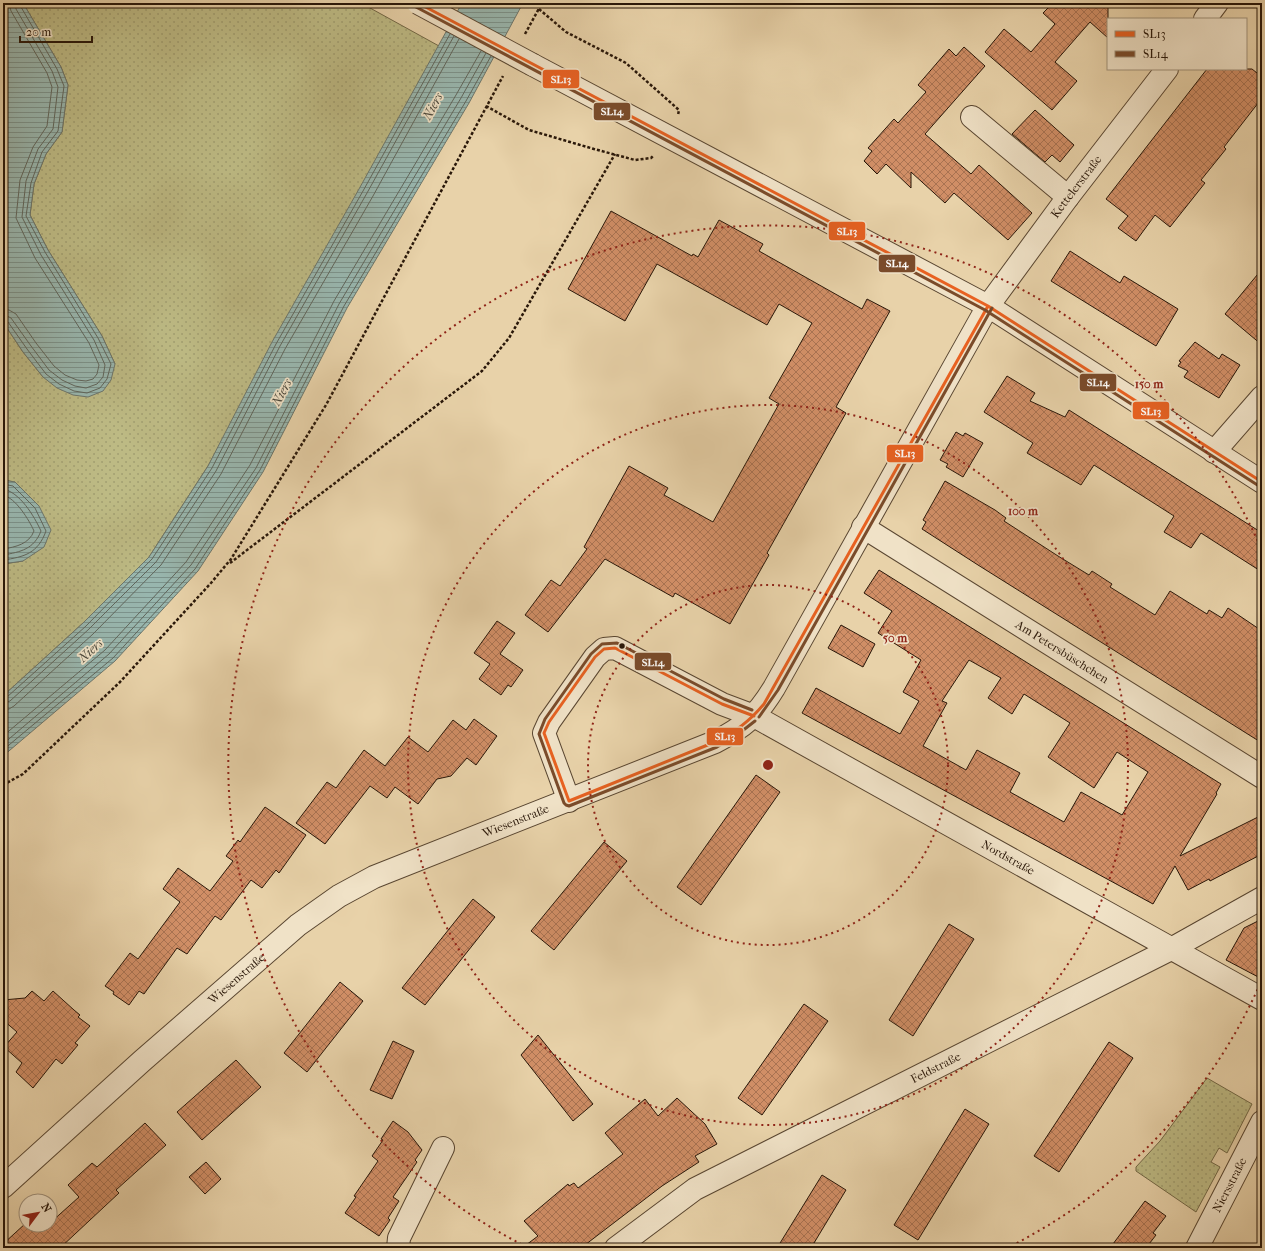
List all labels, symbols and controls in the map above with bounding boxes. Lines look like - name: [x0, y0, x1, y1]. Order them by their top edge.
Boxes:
- scale bar: [20, 18, 92, 44]
- legend: [1107, 18, 1247, 70]
- text: 20 m: [26, 25, 51, 39]
- text: SL13: [1143, 27, 1166, 41]
- text: SL14: [1143, 47, 1169, 61]
- line badge: SL13: [542, 69, 580, 89]
- text: SL13: [551, 73, 572, 86]
- water label: Niers: [419, 89, 446, 123]
- line badge: SL14: [593, 102, 631, 121]
- text: SL14: [601, 105, 624, 118]
- street label: Kettelerstraße: [1048, 152, 1105, 221]
- line badge: SL13: [828, 221, 866, 241]
- text: SL13: [837, 225, 858, 238]
- line badge: SL14: [878, 254, 916, 273]
- text: SL14: [886, 257, 909, 270]
- line badge: SL14: [1079, 373, 1117, 392]
- water label: Niers: [268, 375, 295, 409]
- text: SL14: [1087, 376, 1110, 389]
- text: 150 m: [1135, 377, 1164, 391]
- line badge: SL13: [1132, 401, 1170, 420]
- text: SL13: [1141, 405, 1162, 418]
- line badge: SL13: [886, 444, 924, 463]
- text: SL13: [895, 447, 916, 460]
- text: 100 m: [1008, 504, 1039, 518]
- street label: Am Petersbüschchen: [1012, 617, 1111, 686]
- text: 50 m: [883, 631, 908, 645]
- water label: Niers: [74, 635, 107, 666]
- unlabelled marker: [617, 641, 627, 651]
- line badge: SL14: [634, 652, 672, 671]
- text: SL14: [642, 656, 665, 669]
- line badge: SL13: [706, 727, 744, 746]
- text: SL13: [715, 730, 736, 743]
- centre of rings: [761, 758, 775, 772]
- street label: Wiesenstraße: [479, 801, 551, 841]
- street label: Nordstraße: [979, 837, 1037, 878]
- street label: Wiesenstraße: [205, 950, 268, 1008]
- street label: Feldstraße: [908, 1049, 963, 1086]
- street label: Niersstraße: [1210, 1155, 1250, 1215]
- north arrow: [18, 1193, 58, 1233]
- text: N: [38, 1201, 54, 1215]

